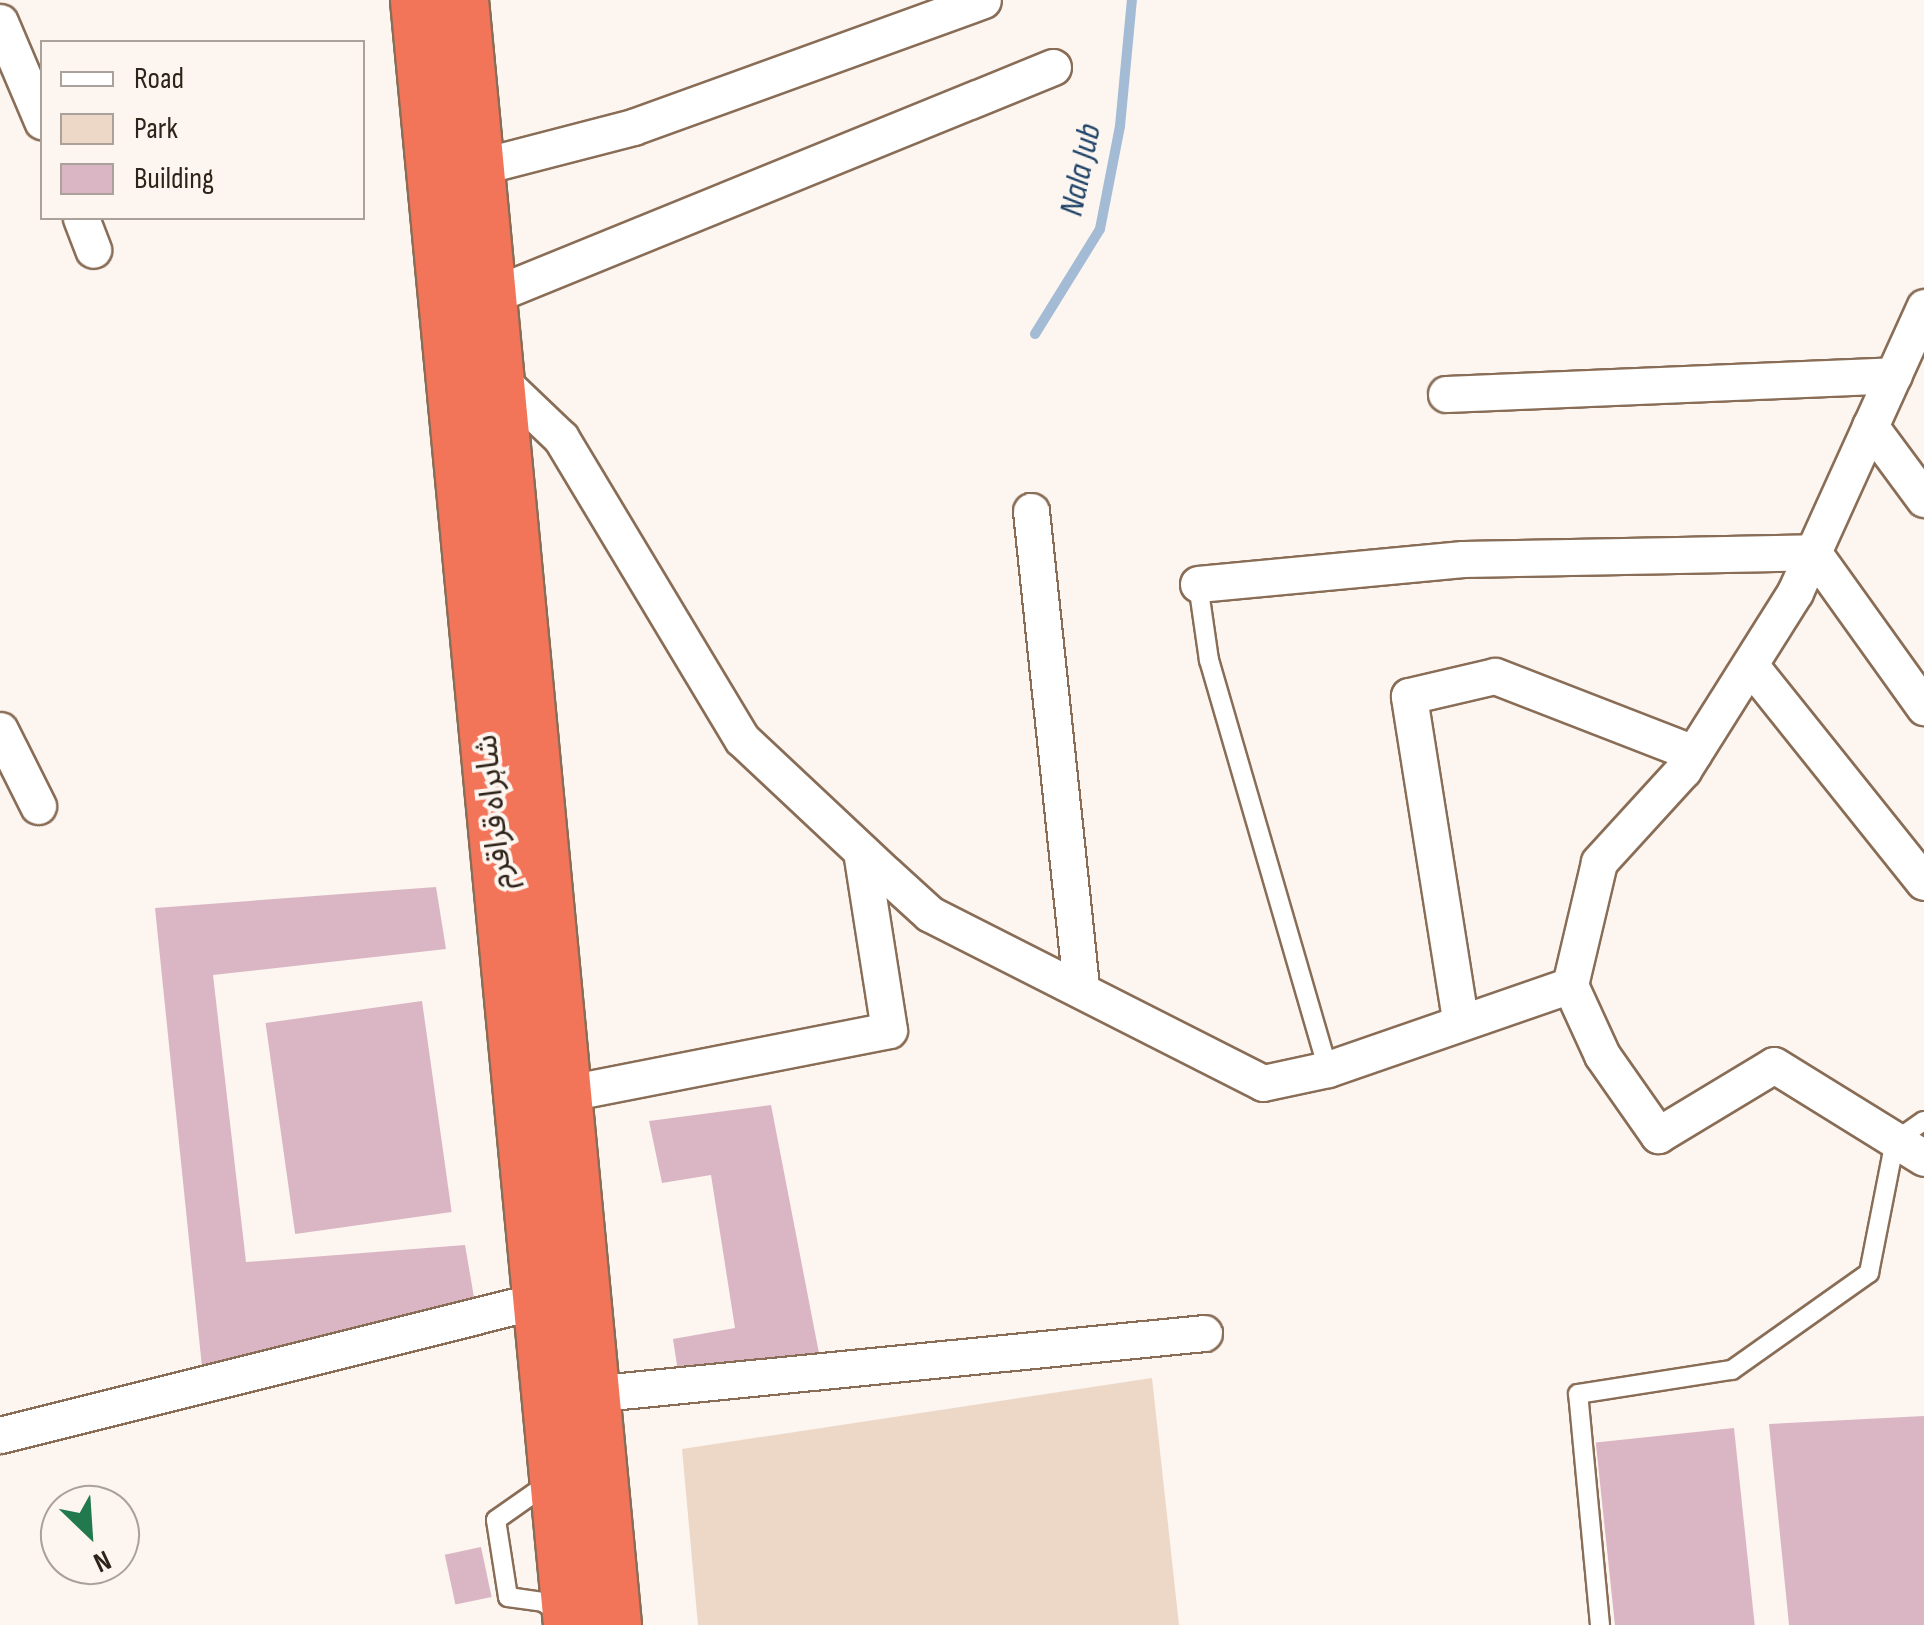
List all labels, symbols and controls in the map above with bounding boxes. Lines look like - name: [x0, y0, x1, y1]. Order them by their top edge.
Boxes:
- legend: [40, 40, 365, 220]
- text: Road: [134, 61, 184, 97]
- text: Park: [134, 111, 178, 147]
- water label: Nala Jub: [1051, 120, 1111, 220]
- text: Building: [134, 161, 214, 197]
- street label: شاہراہ قراقرم: [468, 733, 522, 891]
- north arrow: [40, 1485, 140, 1585]
- text: N: [88, 1543, 116, 1579]

